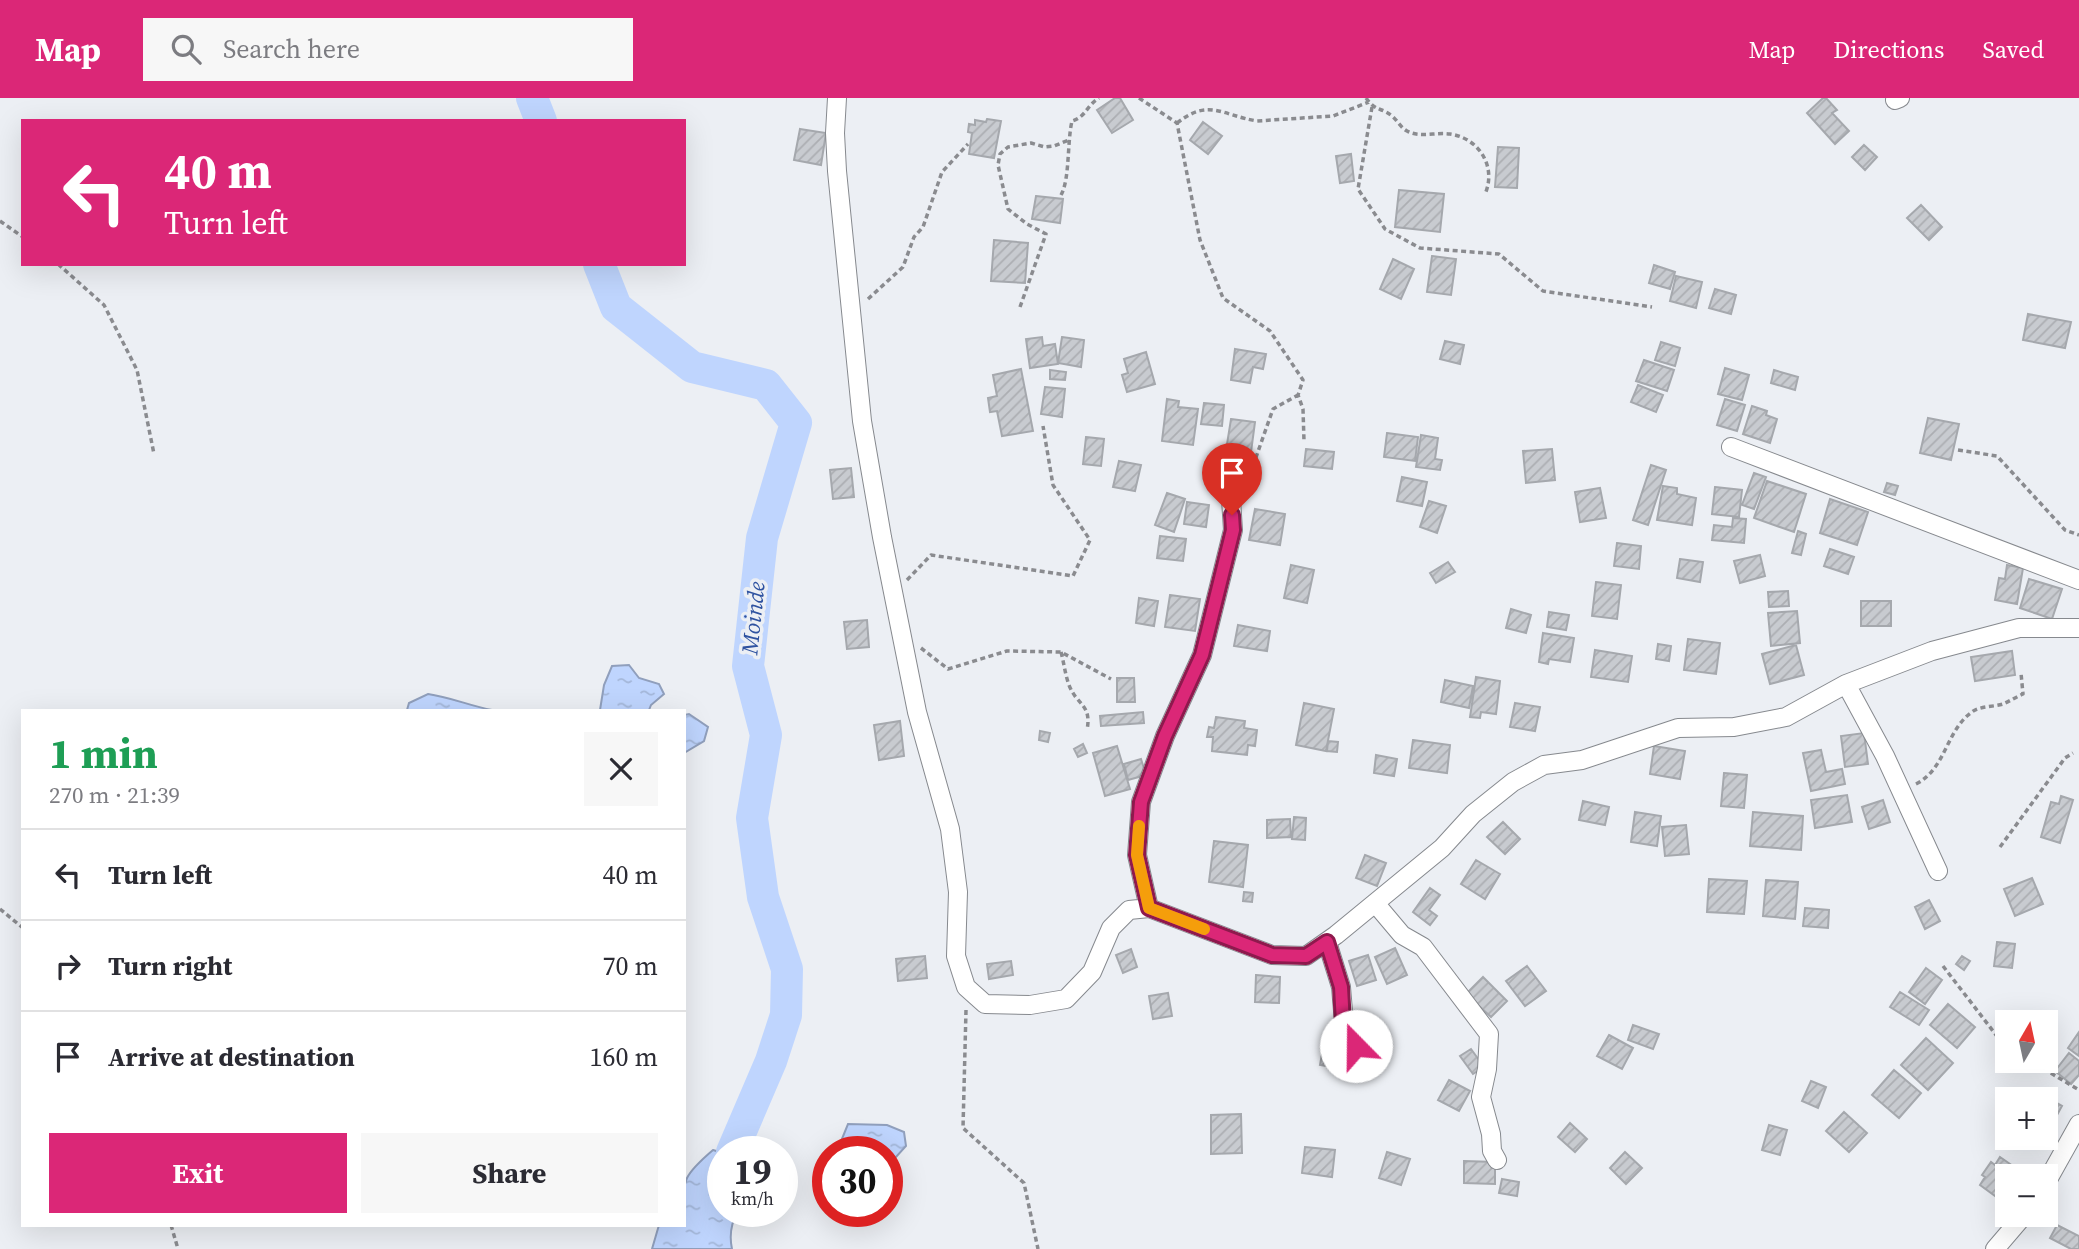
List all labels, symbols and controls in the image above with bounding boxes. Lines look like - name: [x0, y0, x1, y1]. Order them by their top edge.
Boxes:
- search box: [143, 18, 633, 81]
- text: Map: [35, 27, 101, 72]
- icon: search: [167, 30, 205, 68]
- text: Search here: [223, 31, 360, 67]
- text: Map: [1748, 33, 1795, 66]
- text: Directions: [1833, 33, 1944, 66]
- text: Saved: [1982, 33, 2044, 66]
- text: 40 m: [164, 137, 272, 204]
- icon: left: [49, 147, 140, 238]
- text: Turn left: [164, 201, 288, 245]
- pin: [1202, 443, 1262, 515]
- icon: arrive: [1213, 454, 1251, 492]
- water label: Moinde: [733, 579, 773, 657]
- text: 1 min: [49, 724, 158, 782]
- button: close: [584, 732, 658, 806]
- text: 270 m · 21:39: [49, 779, 180, 811]
- icon: left: [49, 856, 87, 894]
- text: Turn left: [108, 857, 212, 893]
- text: 40 m: [603, 857, 658, 893]
- icon: right: [49, 947, 87, 985]
- text: Turn right: [108, 948, 232, 984]
- text: 70 m: [603, 948, 658, 984]
- position arrow: [1319, 1009, 1393, 1083]
- north arrow: [1995, 1010, 2058, 1073]
- map controls: [1995, 1010, 2058, 1227]
- icon: arrive: [49, 1038, 87, 1076]
- text: Arrive at destination: [108, 1039, 355, 1075]
- text: 160 m: [590, 1039, 658, 1075]
- button: +: [1995, 1087, 2058, 1150]
- button: Exit: [49, 1133, 347, 1213]
- button: Share: [361, 1133, 658, 1213]
- speed limit sign: 30: [812, 1136, 903, 1227]
- text: 19: [734, 1148, 771, 1196]
- button: −: [1995, 1164, 2058, 1227]
- text: km/h: [731, 1186, 774, 1211]

